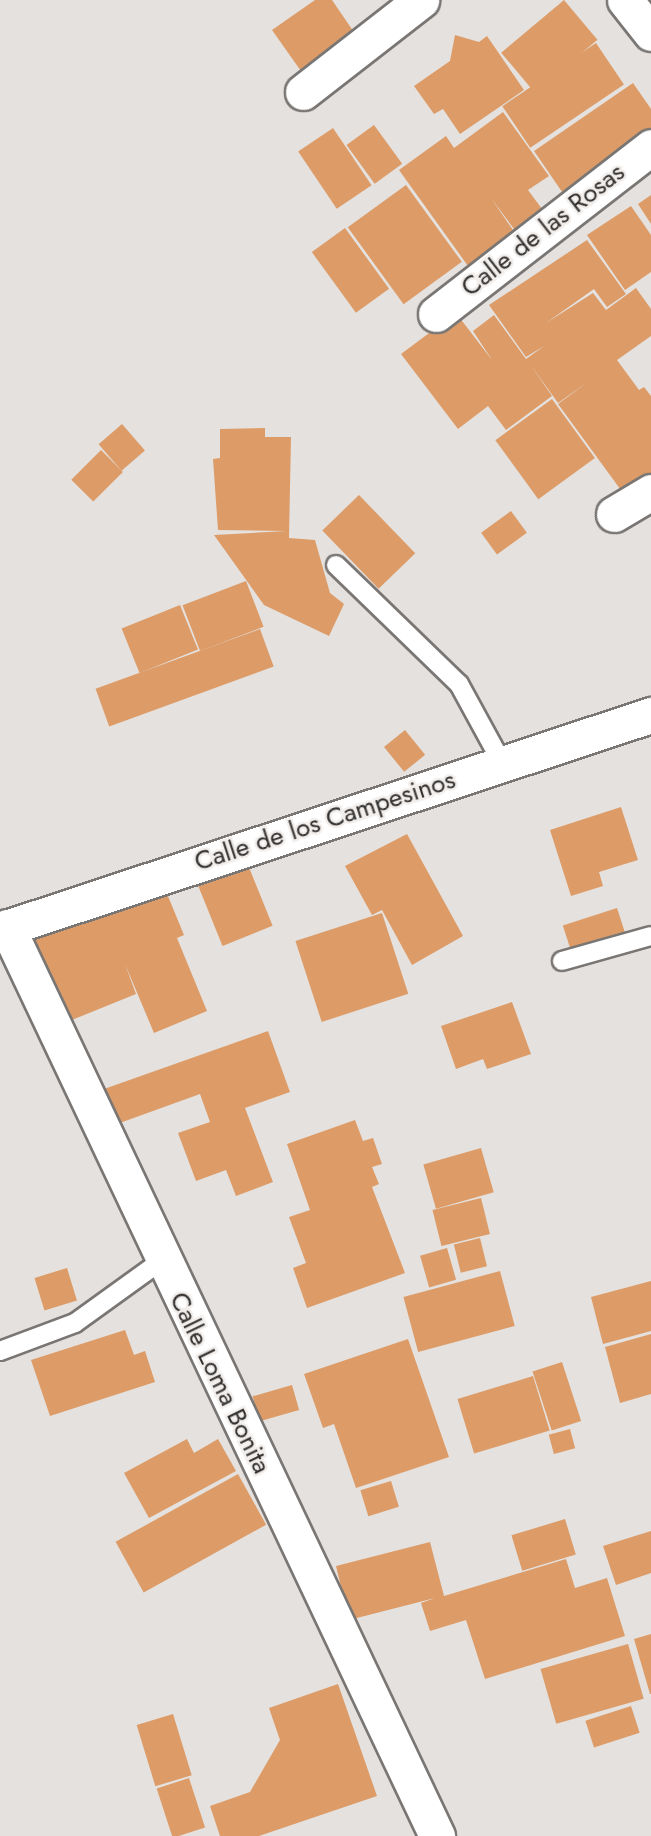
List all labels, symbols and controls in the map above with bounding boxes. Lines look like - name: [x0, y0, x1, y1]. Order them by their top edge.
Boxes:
- street label: Calle de las Rosas: [455, 157, 631, 303]
- street label: Calle de los Campesinos: [191, 764, 459, 878]
- street label: Calle Loma Bonita: [163, 1287, 277, 1479]

